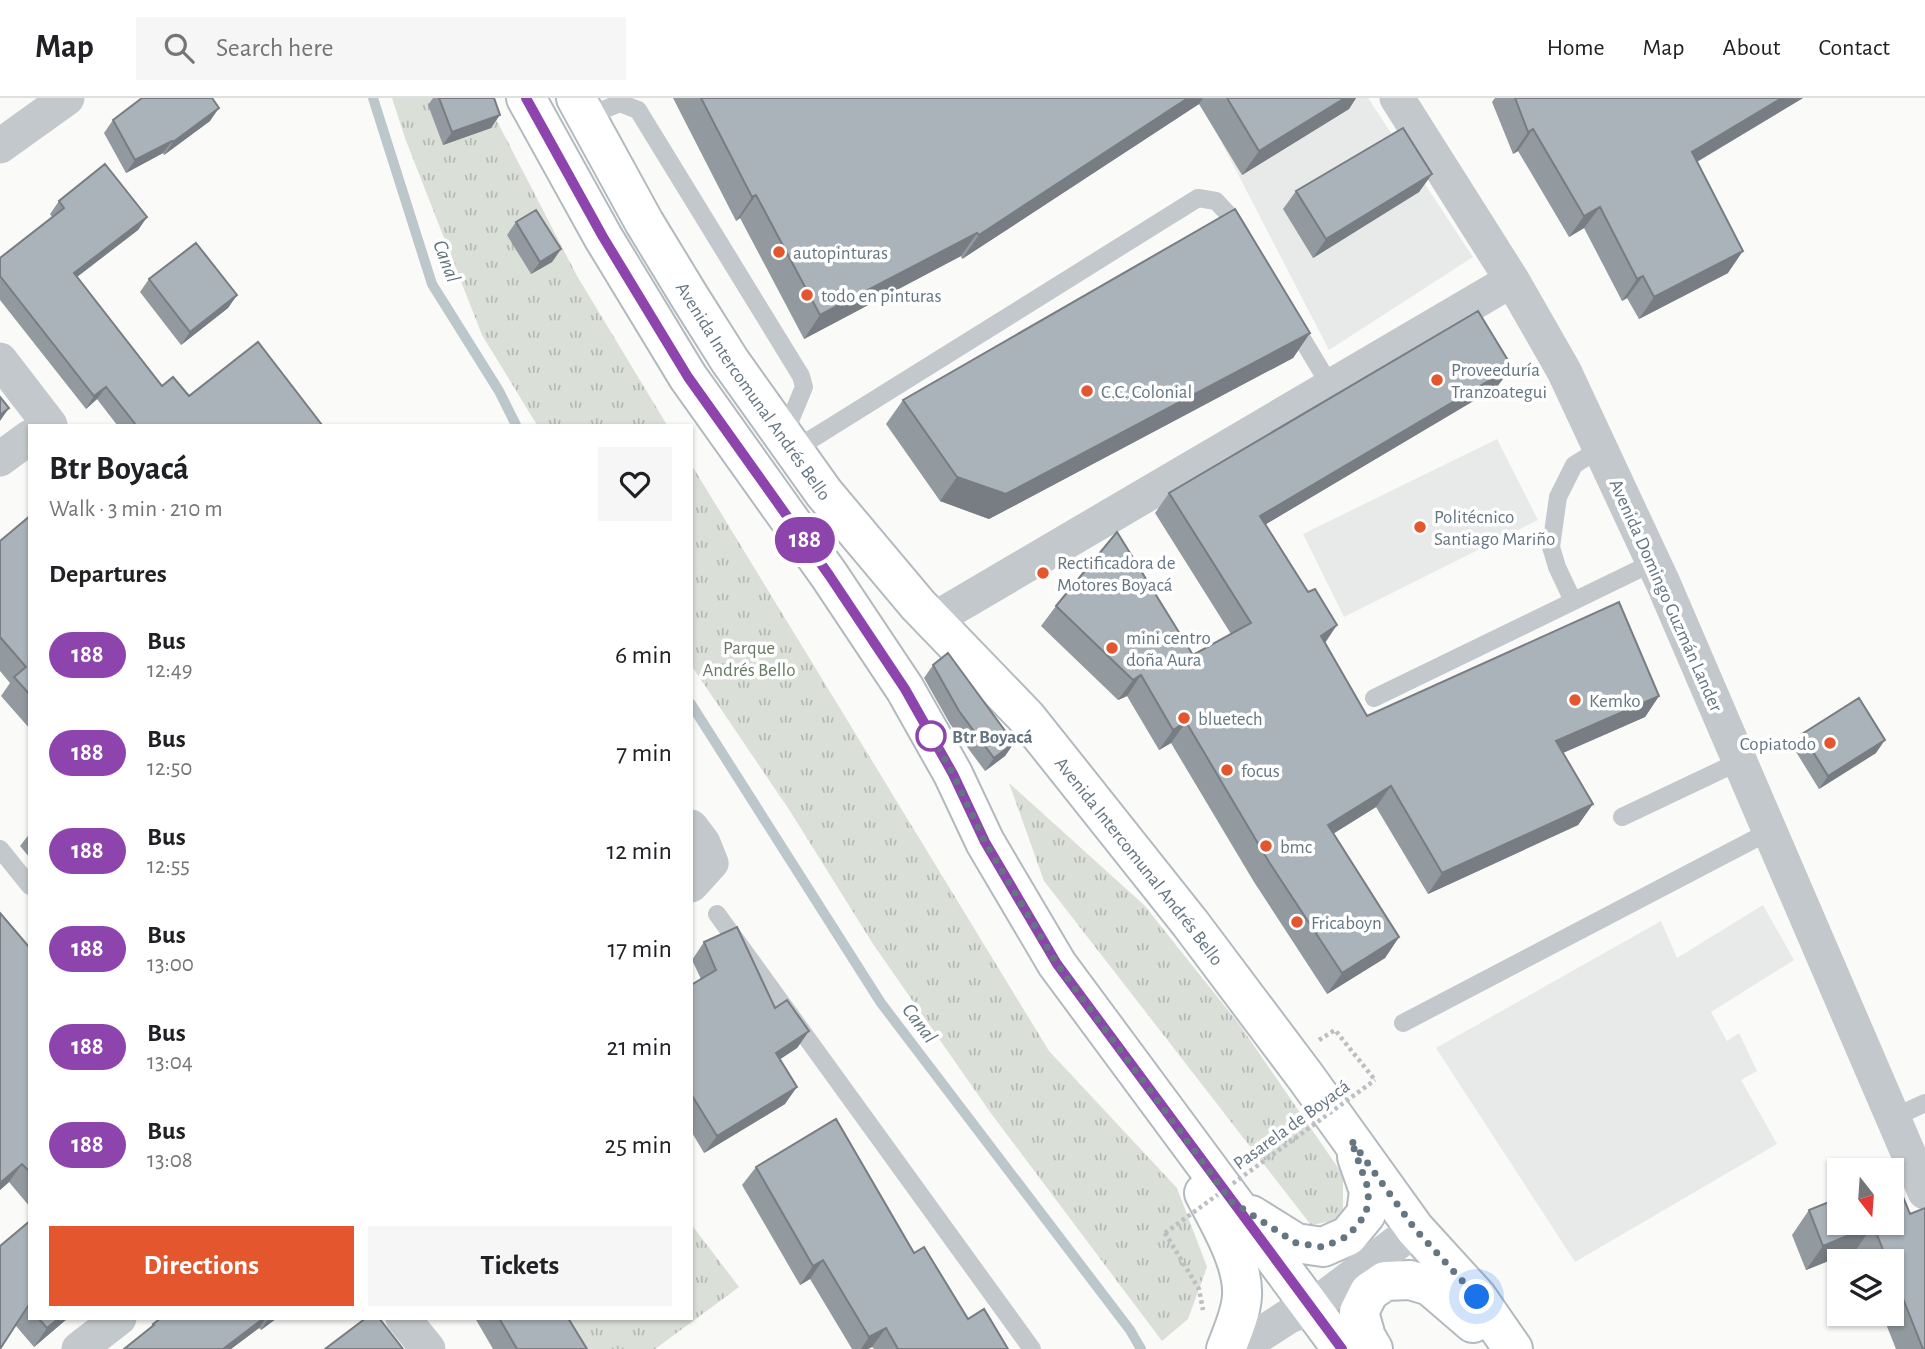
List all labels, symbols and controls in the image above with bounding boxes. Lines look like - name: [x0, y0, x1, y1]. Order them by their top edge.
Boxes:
- search box: [136, 17, 626, 80]
- icon: search: [160, 29, 198, 67]
- text: Map: [35, 31, 94, 64]
- text: Search here: [216, 35, 334, 61]
- text: Home: [1547, 36, 1605, 60]
- text: Map: [1643, 36, 1685, 60]
- text: About: [1723, 36, 1780, 60]
- text: Contact: [1818, 36, 1890, 60]
- water label: Canal: [429, 237, 464, 285]
- marker: autopinturas: [771, 244, 787, 260]
- place label: autopinturas: [793, 244, 888, 263]
- street label: Avenida Intercomunal Andrés Bello: [672, 279, 834, 505]
- marker: todo en pinturas: [799, 287, 815, 303]
- place label: todo en pinturas: [821, 287, 942, 306]
- place label: Proveeduría Tranzoategui: [1451, 361, 1547, 402]
- marker: Proveeduría Tranzoategui: [1429, 372, 1445, 388]
- marker: C.C. Colonial: [1079, 383, 1095, 399]
- place label: C.C. Colonial: [1101, 383, 1192, 402]
- button: heart: [598, 447, 672, 521]
- text: Btr Boyacá: [49, 453, 189, 486]
- street label: Avenida Domingo Guzmán Lander: [1606, 476, 1726, 715]
- text: Walk · 3 min · 210 m: [49, 498, 223, 521]
- place label: Politécnico Santiago Mariño: [1434, 508, 1555, 549]
- line badge: 188: [765, 517, 845, 563]
- marker: Politécnico Santiago Mariño: [1412, 519, 1428, 535]
- text: 188: [789, 528, 821, 552]
- place label: Rectificadora de Motores Boyacá: [1057, 554, 1175, 595]
- text: Departures: [49, 561, 167, 587]
- marker: Rectificadora de Motores Boyacá: [1035, 565, 1051, 581]
- text: Bus: [147, 628, 186, 654]
- place label: mini centro doña Aura: [1126, 629, 1211, 670]
- park label: Parque Andrés Bello: [703, 639, 795, 680]
- marker: mini centro doña Aura: [1104, 640, 1120, 656]
- text: 6 min: [615, 642, 672, 668]
- text: 188: [71, 643, 104, 667]
- text: 12:49: [147, 659, 193, 682]
- marker: Kemko: [1567, 692, 1583, 708]
- place label: Kemko: [1589, 692, 1641, 711]
- marker: bluetech: [1176, 710, 1192, 726]
- place label: bluetech: [1198, 710, 1263, 729]
- marker: Btr Boyacá: [916, 721, 946, 751]
- text: Bus: [147, 726, 186, 752]
- place label: Btr Boyacá: [952, 728, 1033, 747]
- place label: Copiatodo: [1740, 735, 1816, 754]
- marker: Copiatodo: [1822, 735, 1838, 751]
- text: 7 min: [616, 740, 672, 766]
- text: 188: [71, 741, 104, 765]
- street label: Avenida Intercomunal Andrés Bello: [1051, 754, 1226, 969]
- text: 12:50: [147, 757, 192, 780]
- marker: focus: [1219, 762, 1235, 778]
- place label: focus: [1241, 762, 1280, 781]
- text: Bus: [147, 824, 186, 850]
- text: 12 min: [606, 838, 672, 864]
- marker: bmc: [1258, 838, 1274, 854]
- place label: bmc: [1280, 838, 1312, 857]
- text: 188: [71, 839, 104, 863]
- text: 12:55: [147, 855, 190, 878]
- marker: Fricaboyn: [1289, 914, 1305, 930]
- place label: Fricaboyn: [1311, 914, 1382, 933]
- text: Bus: [147, 922, 186, 948]
- text: 17 min: [607, 936, 672, 962]
- text: 188: [71, 937, 104, 961]
- text: 13:00: [147, 953, 194, 976]
- water label: Canal: [898, 1000, 941, 1047]
- text: Bus: [147, 1020, 186, 1046]
- text: 21 min: [606, 1034, 672, 1060]
- text: 188: [71, 1035, 104, 1059]
- text: 13:04: [147, 1051, 193, 1074]
- street label: Pasarela de Boyacá: [1230, 1077, 1354, 1174]
- text: Bus: [147, 1118, 186, 1144]
- text: 25 min: [605, 1132, 672, 1158]
- text: 188: [71, 1133, 104, 1157]
- text: 13:08: [147, 1149, 193, 1172]
- north arrow: [1827, 1158, 1904, 1236]
- map controls: [1827, 1158, 1904, 1326]
- button: Directions: [49, 1226, 354, 1306]
- button: Tickets: [368, 1226, 672, 1306]
- button: layers: [1827, 1249, 1904, 1326]
- your location: [1459, 1279, 1494, 1314]

